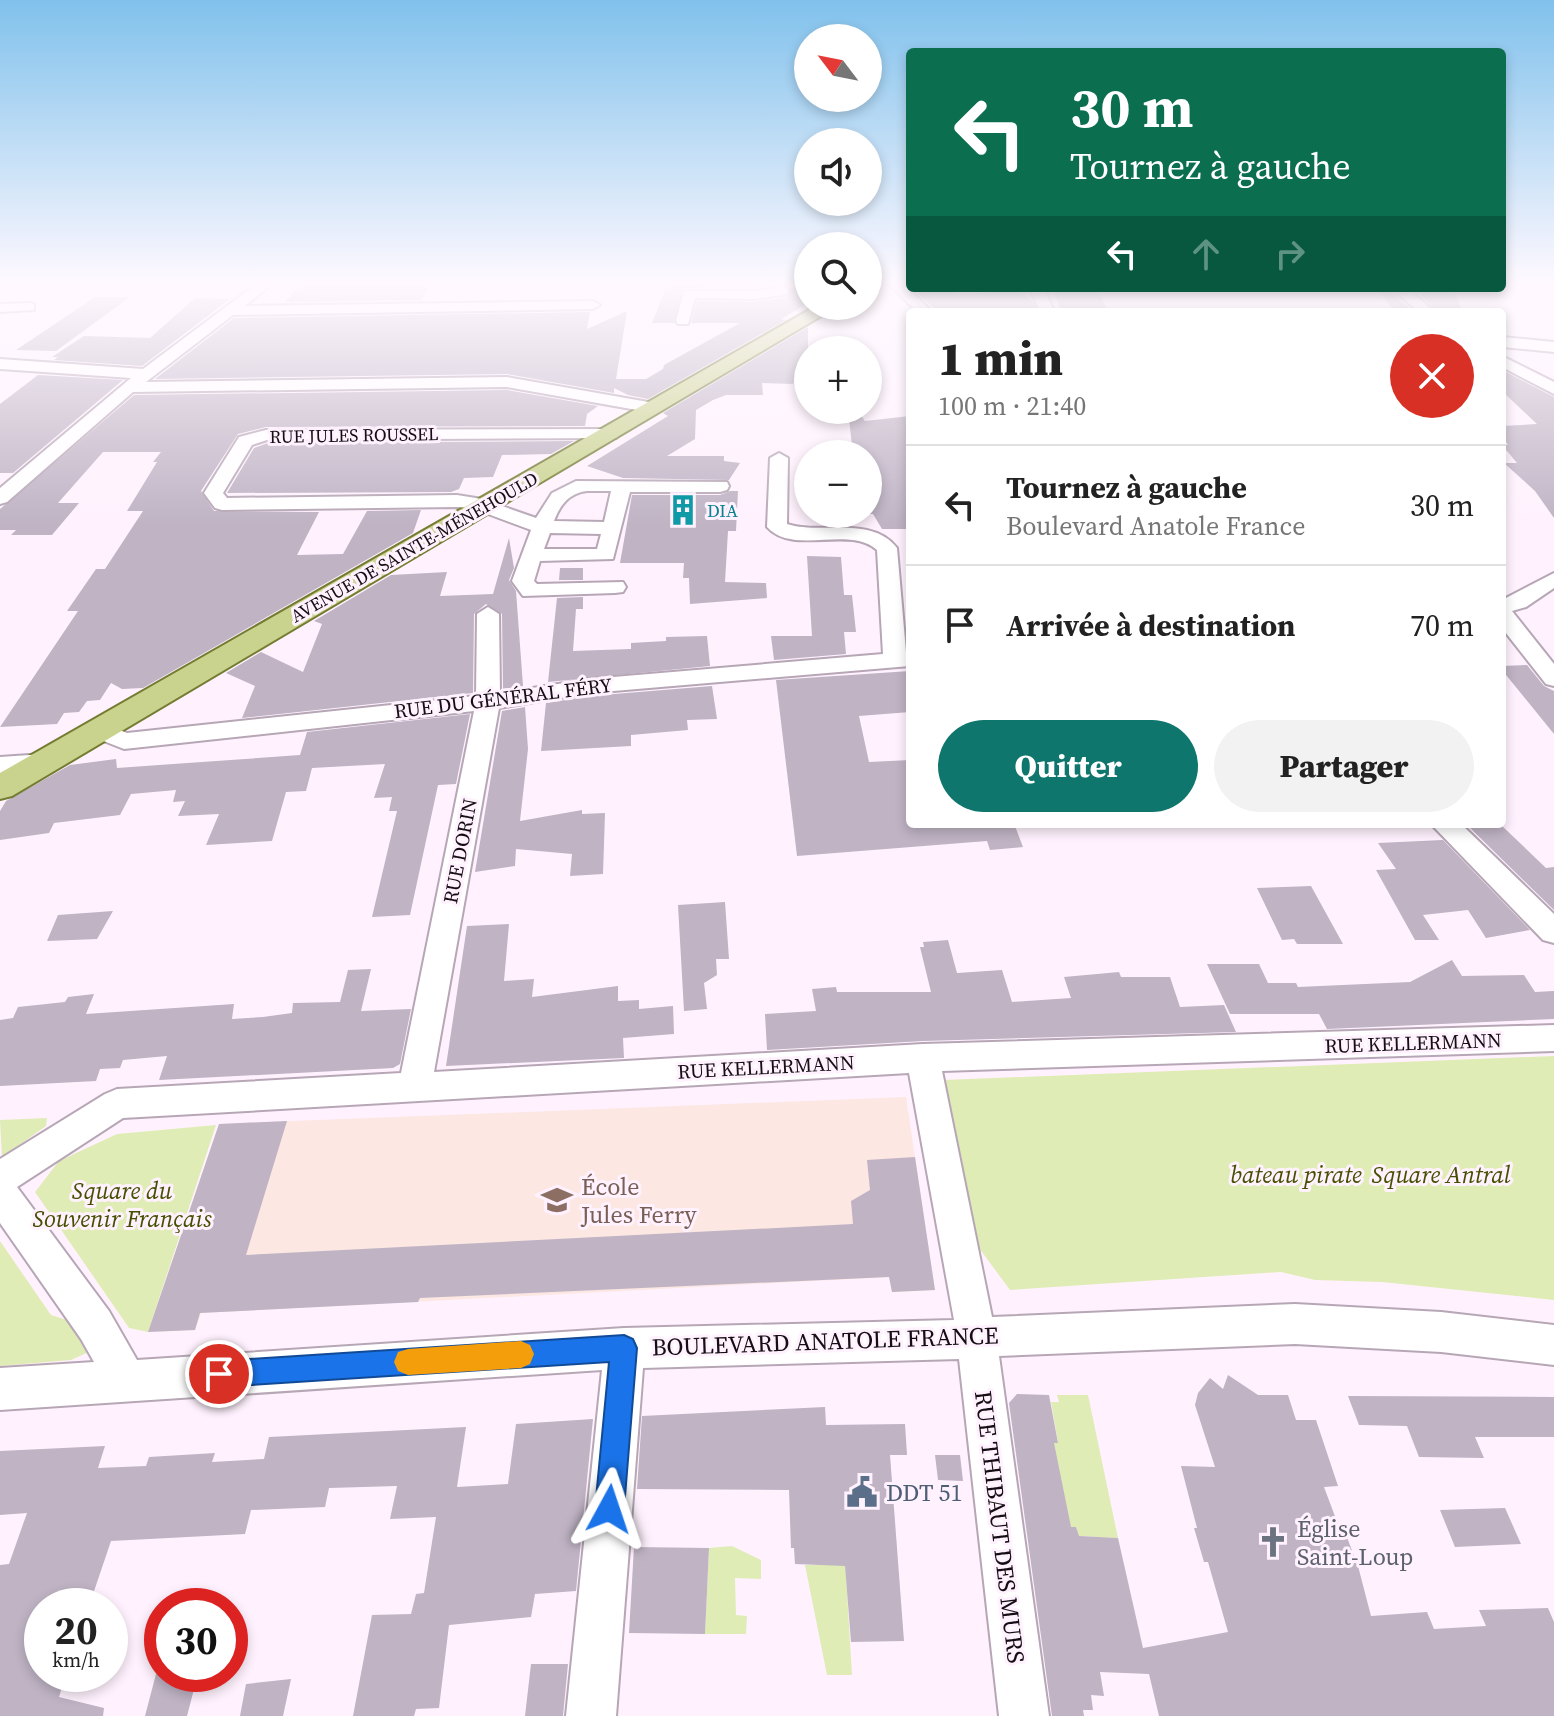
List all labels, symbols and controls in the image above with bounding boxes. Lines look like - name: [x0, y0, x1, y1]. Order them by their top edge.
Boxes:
- north arrow: [794, 24, 882, 112]
- map controls: [794, 24, 882, 528]
- text: 30 m: [1070, 69, 1193, 146]
- icon: left: [938, 80, 1042, 184]
- button: sound: [794, 128, 882, 216]
- text: Tournez à gauche: [1070, 142, 1351, 191]
- button: search: [794, 232, 882, 320]
- icon: left: [1100, 232, 1144, 276]
- icon: ahead: [1184, 232, 1228, 276]
- icon: right: [1268, 232, 1312, 276]
- text: 1 min: [938, 325, 1063, 391]
- button: close: [1390, 334, 1474, 418]
- button: +: [794, 336, 882, 424]
- text: 100 m · 21:40: [938, 388, 1086, 424]
- street label: RUE JULES ROUSSEL: [269, 421, 439, 449]
- button: −: [794, 440, 882, 528]
- street label: AVENUE DE SAINTE-MÉNEHOULD: [286, 466, 542, 628]
- text: Tournez à gauche: [1006, 467, 1247, 508]
- icon: left: [938, 483, 982, 527]
- text: 30 m: [1410, 485, 1474, 526]
- building icon: DIA: [666, 493, 700, 527]
- place label: DIA: [707, 498, 738, 523]
- text: Boulevard Anatole France: [1006, 508, 1305, 544]
- icon: arrive: [938, 603, 982, 647]
- text: Arrivée à destination: [1006, 605, 1296, 646]
- text: 70 m: [1410, 605, 1474, 646]
- street label: RUE DU GÉNÉRAL FÉRY: [392, 671, 614, 725]
- button: Quitter: [938, 720, 1198, 812]
- button: Partager: [1214, 720, 1474, 812]
- street label: RUE DORIN: [436, 796, 484, 906]
- street label: RUE KELLERMANN: [1324, 1026, 1502, 1060]
- street label: RUE KELLERMANN: [677, 1048, 855, 1086]
- park label: bateau pirate: [1230, 1158, 1362, 1191]
- park label: Square Antral: [1372, 1158, 1511, 1191]
- place label: École Jules Ferry: [580, 1170, 697, 1231]
- park label: Square du Souvenir Français: [32, 1174, 212, 1235]
- school or university icon: École Jules Ferry: [540, 1183, 574, 1217]
- street label: BOULEVARD ANATOLE FRANCE: [651, 1318, 999, 1364]
- pin: [185, 1340, 253, 1408]
- icon: arrive: [197, 1352, 241, 1396]
- street label: RUE THIBAUT DES MURS: [967, 1389, 1033, 1665]
- position arrow: [567, 1467, 651, 1551]
- public building icon: DDT 51: [845, 1475, 879, 1509]
- place label: DDT 51: [886, 1476, 963, 1509]
- place label: Église Saint-Loup: [1297, 1512, 1413, 1573]
- church icon: Église Saint-Loup: [1256, 1525, 1290, 1559]
- speed limit sign: 30: [144, 1588, 248, 1692]
- text: 20: [54, 1603, 98, 1657]
- text: km/h: [52, 1646, 100, 1674]

